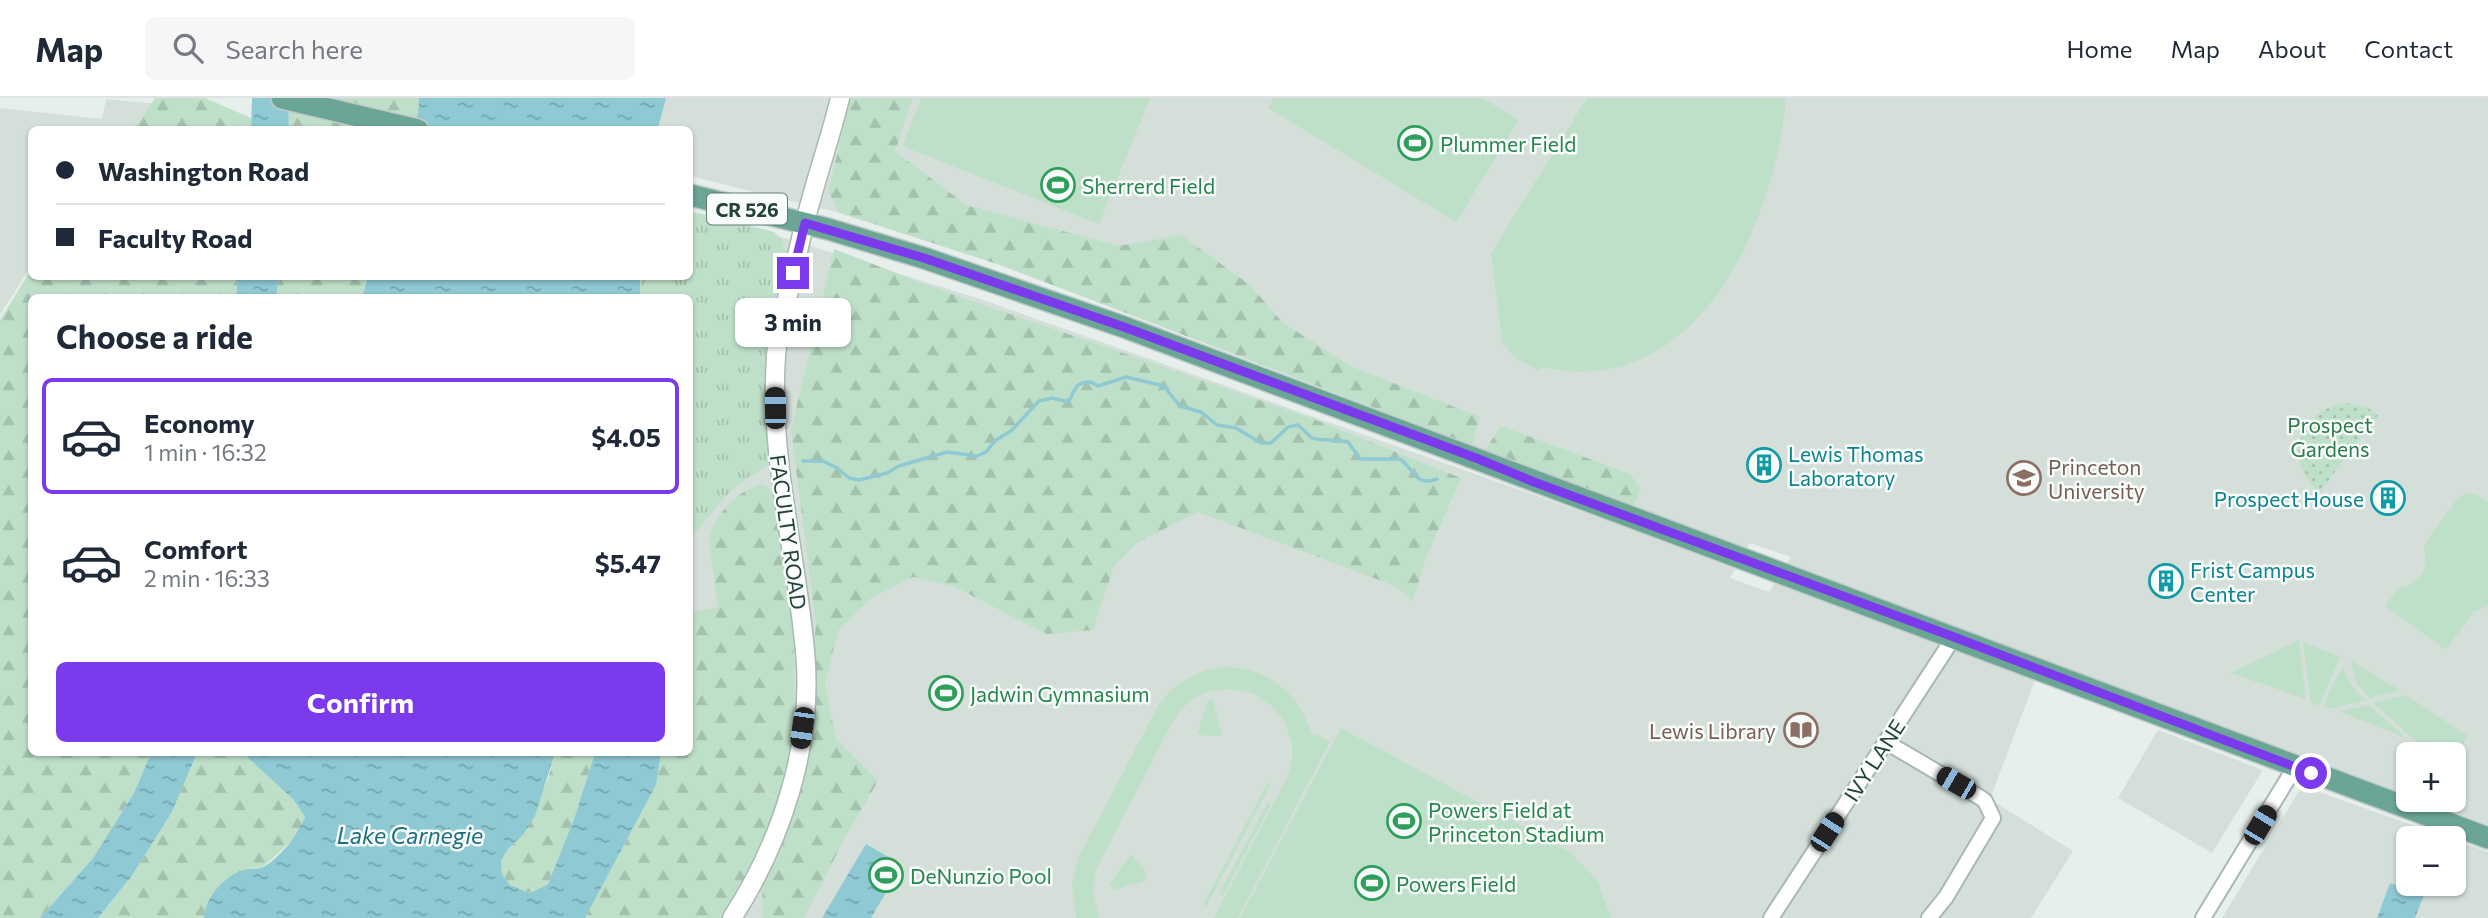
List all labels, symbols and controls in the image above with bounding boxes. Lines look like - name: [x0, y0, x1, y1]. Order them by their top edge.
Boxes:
- search box: [145, 17, 635, 80]
- text: Map: [35, 28, 103, 69]
- icon: search: [169, 29, 207, 67]
- text: Search here: [225, 33, 363, 64]
- text: Home: [2067, 34, 2133, 63]
- text: Map: [2171, 34, 2220, 63]
- text: About: [2258, 34, 2326, 63]
- text: Contact: [2364, 34, 2453, 63]
- sports icon: Plummer Field: [1396, 124, 1434, 162]
- place label: Plummer Field: [1440, 131, 1576, 156]
- text: Washington Road: [98, 155, 309, 186]
- sports icon: Sherrerd Field: [1039, 166, 1077, 204]
- place label: Sherrerd Field: [1082, 173, 1215, 198]
- road number: CR 526: [707, 194, 787, 225]
- text: Faculty Road: [98, 222, 252, 253]
- route end: [777, 257, 809, 289]
- callout: 3 min: [735, 298, 851, 346]
- text: 3 min: [764, 308, 822, 336]
- text: Choose a ride: [56, 316, 253, 356]
- car: [765, 387, 786, 429]
- icon: car: [60, 405, 123, 468]
- text: Economy: [144, 407, 255, 438]
- park label: Prospect Gardens: [2287, 412, 2373, 461]
- text: $4.05: [591, 421, 661, 452]
- text: 1 min · 16:32: [144, 438, 267, 466]
- place label: Lewis Thomas Laboratory: [1788, 441, 1924, 490]
- building icon: Lewis Thomas Laboratory: [1745, 446, 1783, 484]
- street label: FACULTY ROAD: [766, 453, 812, 611]
- place label: Princeton University: [2048, 454, 2145, 503]
- school or university icon: Princeton University: [2005, 459, 2043, 497]
- building icon: Prospect House: [2369, 479, 2407, 517]
- place label: Prospect House: [2214, 486, 2364, 511]
- icon: car: [60, 531, 123, 594]
- text: Comfort: [144, 533, 247, 564]
- text: $5.47: [595, 547, 661, 578]
- place label: Frist Campus Center: [2190, 557, 2315, 606]
- building icon: Frist Campus Center: [2147, 562, 2185, 600]
- text: 2 min · 16:33: [144, 564, 270, 592]
- button: Confirm: [56, 662, 665, 742]
- sports icon: Jadwin Gymnasium: [927, 674, 965, 712]
- place label: Jadwin Gymnasium: [970, 681, 1150, 706]
- car: [789, 706, 816, 750]
- library icon: Lewis Library: [1782, 711, 1820, 749]
- street label: IVY LANE: [1838, 714, 1910, 806]
- place label: Lewis Library: [1649, 718, 1776, 743]
- map controls: [2396, 742, 2466, 896]
- button: +: [2396, 742, 2466, 812]
- route start: [2295, 757, 2327, 789]
- car: [1933, 763, 1980, 803]
- place label: Powers Field at Princeton Stadium: [1428, 797, 1605, 846]
- sports icon: Powers Field at Princeton Stadium: [1385, 802, 1423, 840]
- car: [2241, 802, 2280, 848]
- car: [1807, 809, 1848, 855]
- water label: Lake Carnegie: [337, 821, 483, 849]
- button: −: [2396, 826, 2466, 896]
- sports icon: DeNunzio Pool: [867, 856, 905, 894]
- place label: DeNunzio Pool: [910, 863, 1052, 888]
- sports icon: Powers Field: [1353, 864, 1391, 902]
- place label: Powers Field: [1396, 871, 1516, 896]

